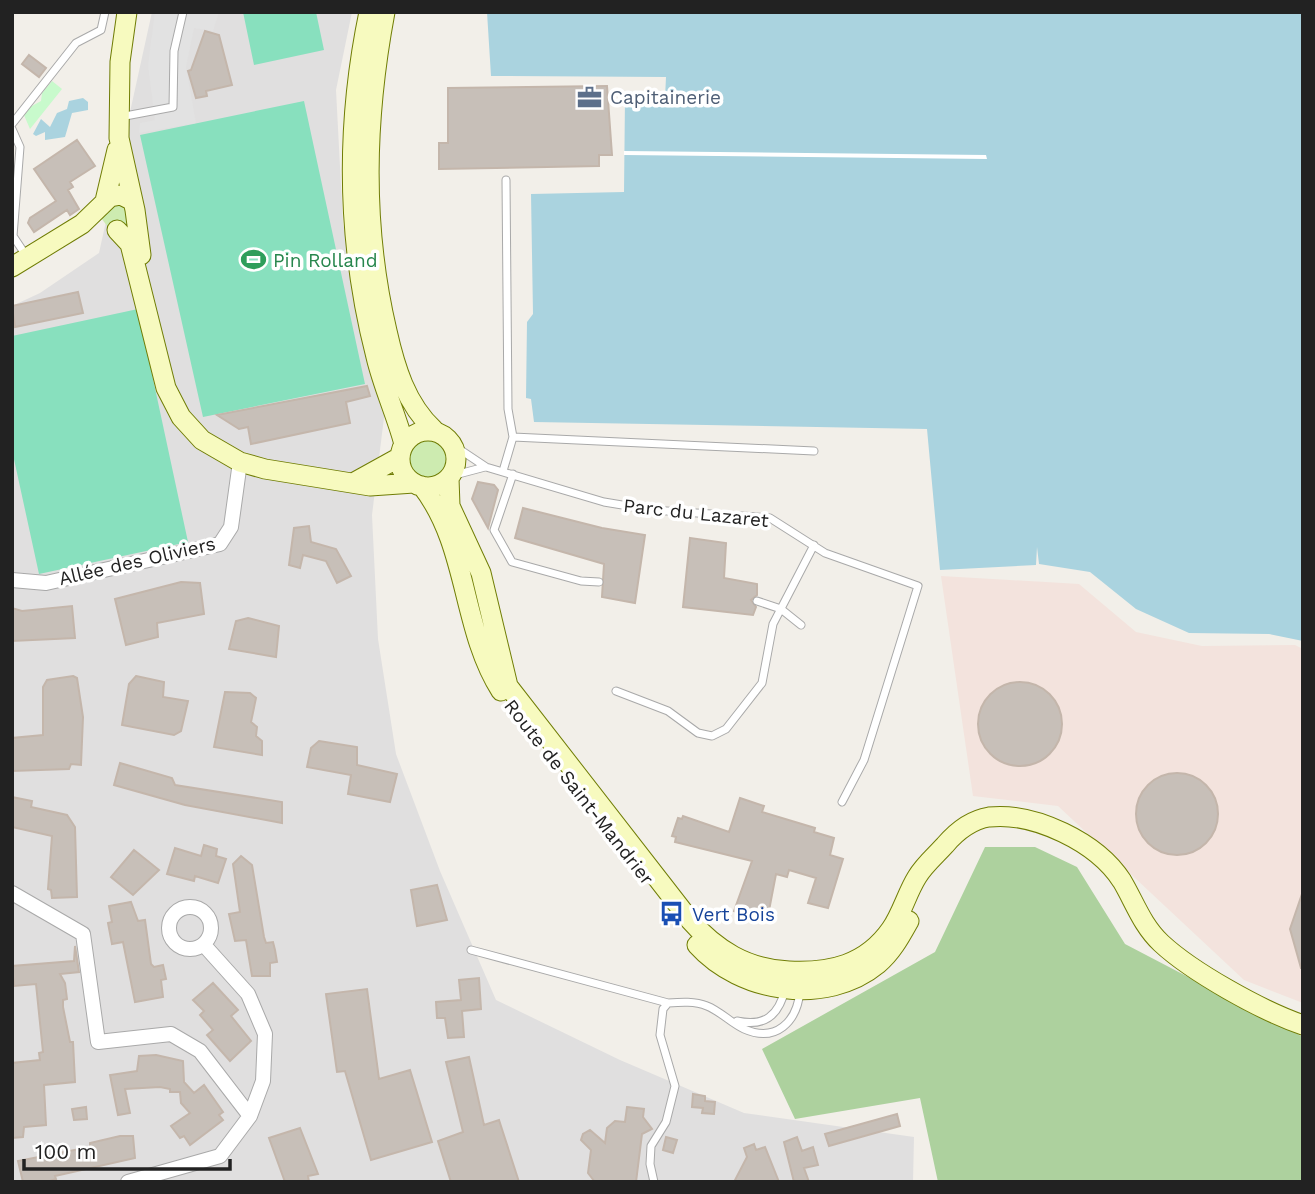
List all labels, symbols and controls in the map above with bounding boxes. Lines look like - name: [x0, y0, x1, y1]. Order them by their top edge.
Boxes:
- office icon: Capitainerie: [576, 83, 604, 111]
- place label: Capitainerie: [610, 86, 721, 109]
- sports icon: Pin Rolland: [239, 246, 267, 274]
- place label: Pin Rolland: [273, 249, 378, 272]
- street label: Parc du Lazaret: [622, 494, 770, 532]
- street label: Allée des Oliviers: [56, 532, 218, 590]
- street label: Route de Saint-Mandrier: [499, 695, 659, 890]
- bus stop icon: Vert Bois: [658, 900, 686, 928]
- place label: Vert Bois: [692, 903, 775, 926]
- scale bar: [24, 1128, 231, 1172]
- text: 100 m: [35, 1139, 97, 1164]

